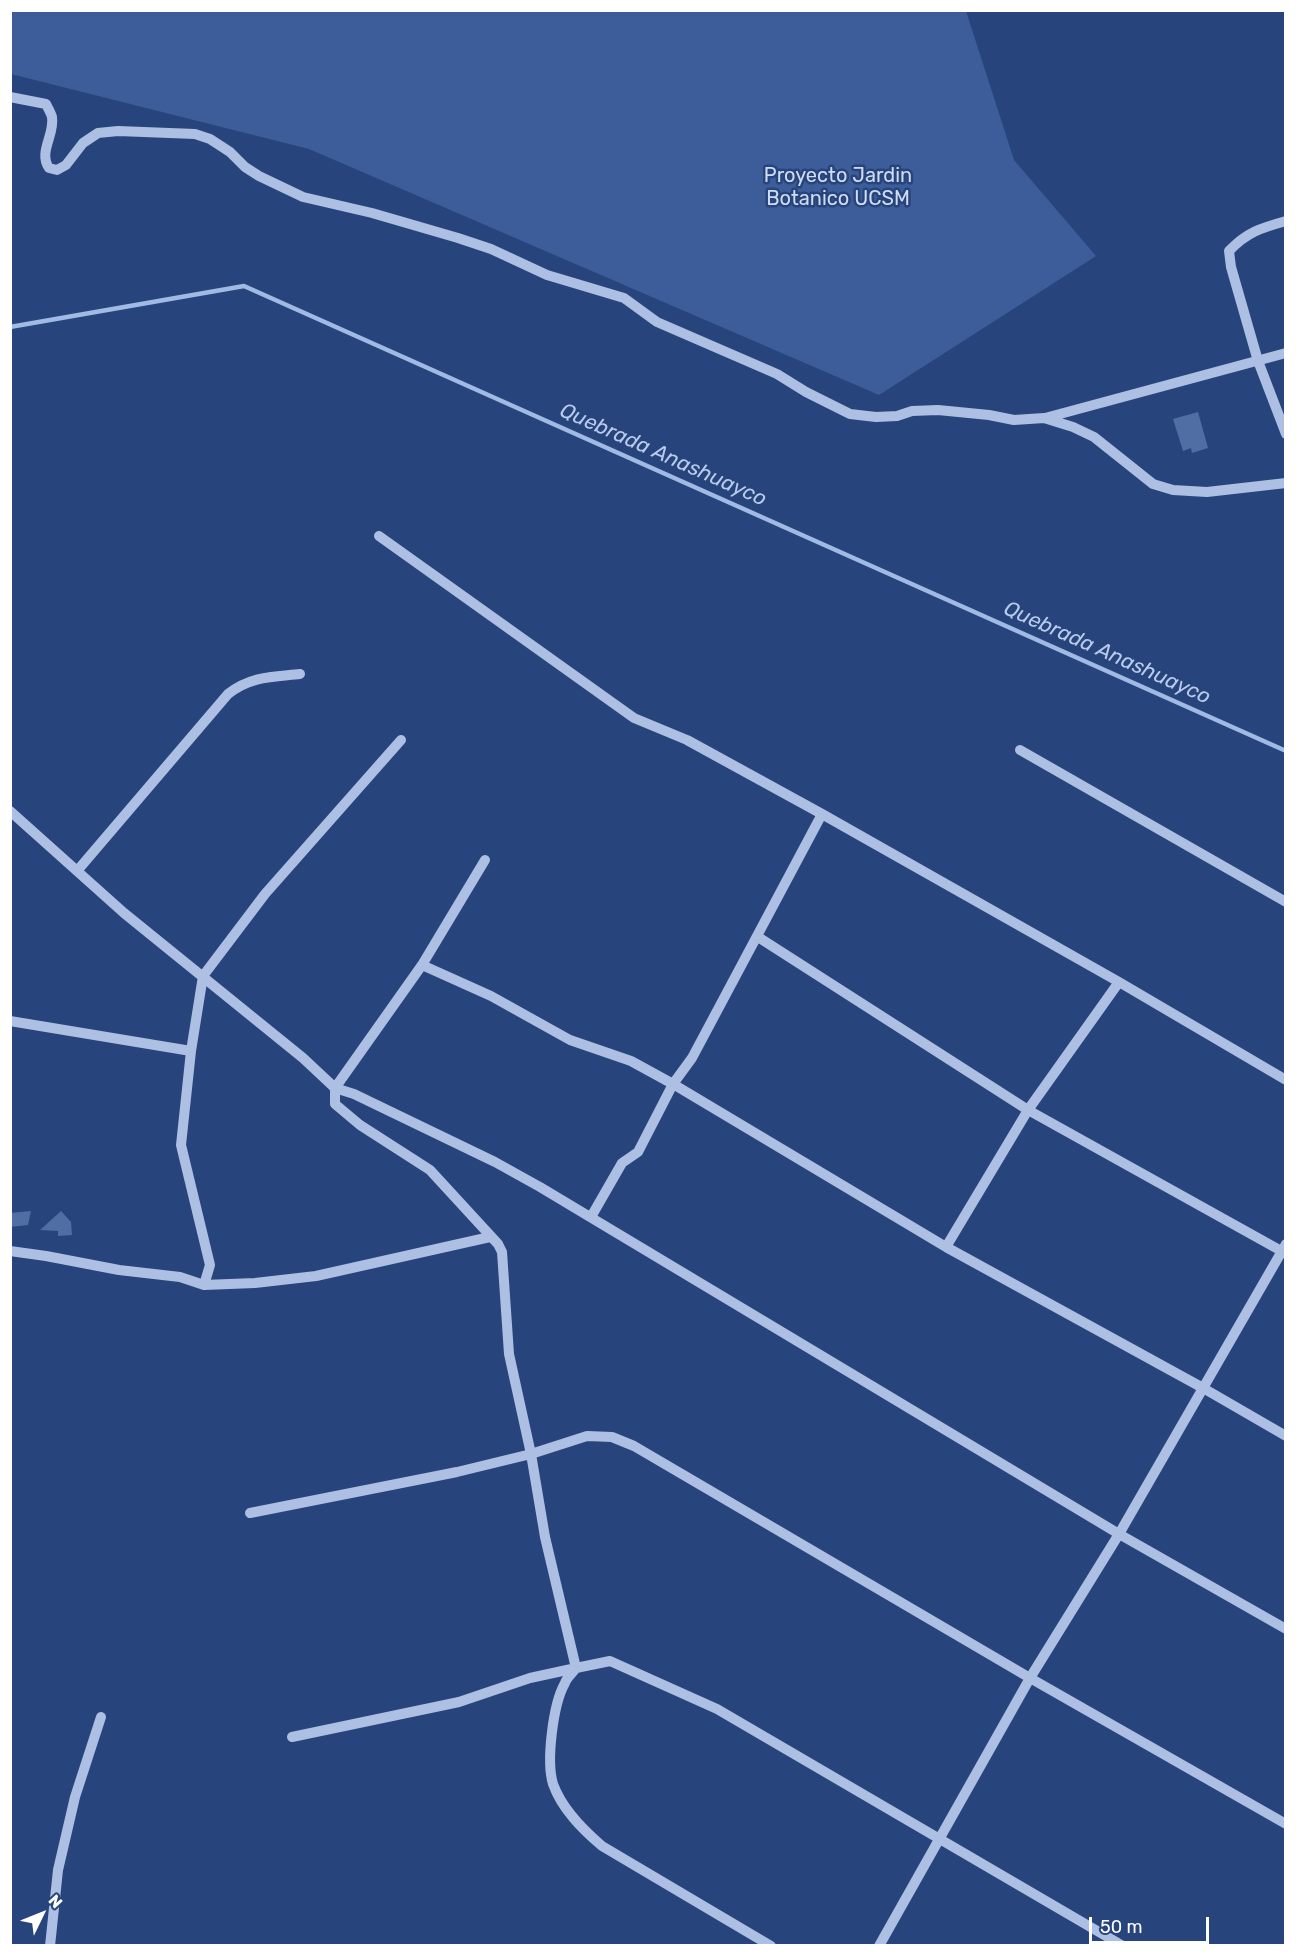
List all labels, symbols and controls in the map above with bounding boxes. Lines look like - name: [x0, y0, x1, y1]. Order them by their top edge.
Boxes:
- park label: Proyecto Jardin Botanico UCSM: [764, 164, 912, 211]
- water label: Quebrada Anashuayco: [556, 398, 770, 512]
- water label: Quebrada Anashuayco: [1000, 596, 1214, 710]
- north arrow: [12, 1884, 72, 1944]
- text: N: [45, 1891, 66, 1912]
- scale bar: [1092, 1905, 1212, 1943]
- text: 50 m: [1100, 1916, 1143, 1938]

